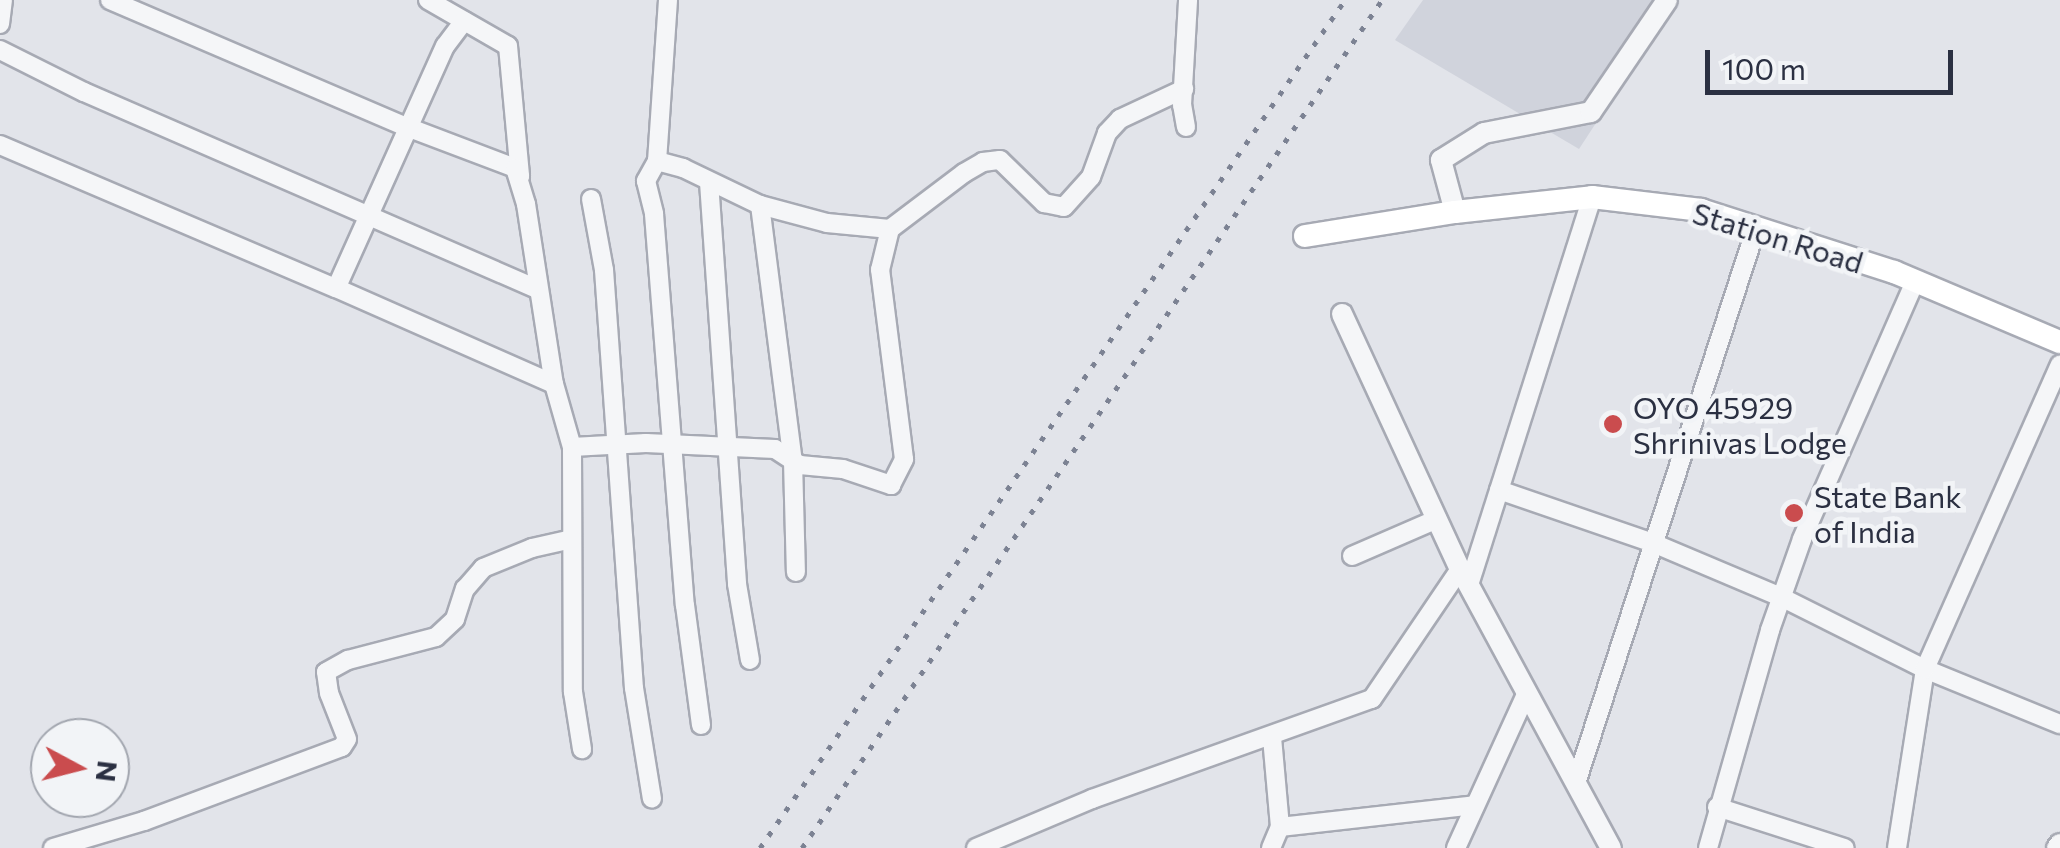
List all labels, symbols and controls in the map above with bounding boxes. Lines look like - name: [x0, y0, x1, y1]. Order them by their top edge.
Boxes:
- scale bar: [1710, 30, 1958, 92]
- text: 100 m: [1722, 49, 1806, 86]
- street label: Station Road: [1688, 194, 1868, 280]
- place label: OYO 45929 Shrinivas Lodge: [1633, 389, 1847, 460]
- marker: OYO 45929 Shrinivas Lodge: [1602, 413, 1624, 435]
- place label: State Bank of India: [1814, 478, 1961, 548]
- marker: State Bank of India: [1783, 502, 1805, 524]
- north arrow: [30, 718, 130, 818]
- text: N: [90, 759, 126, 784]

